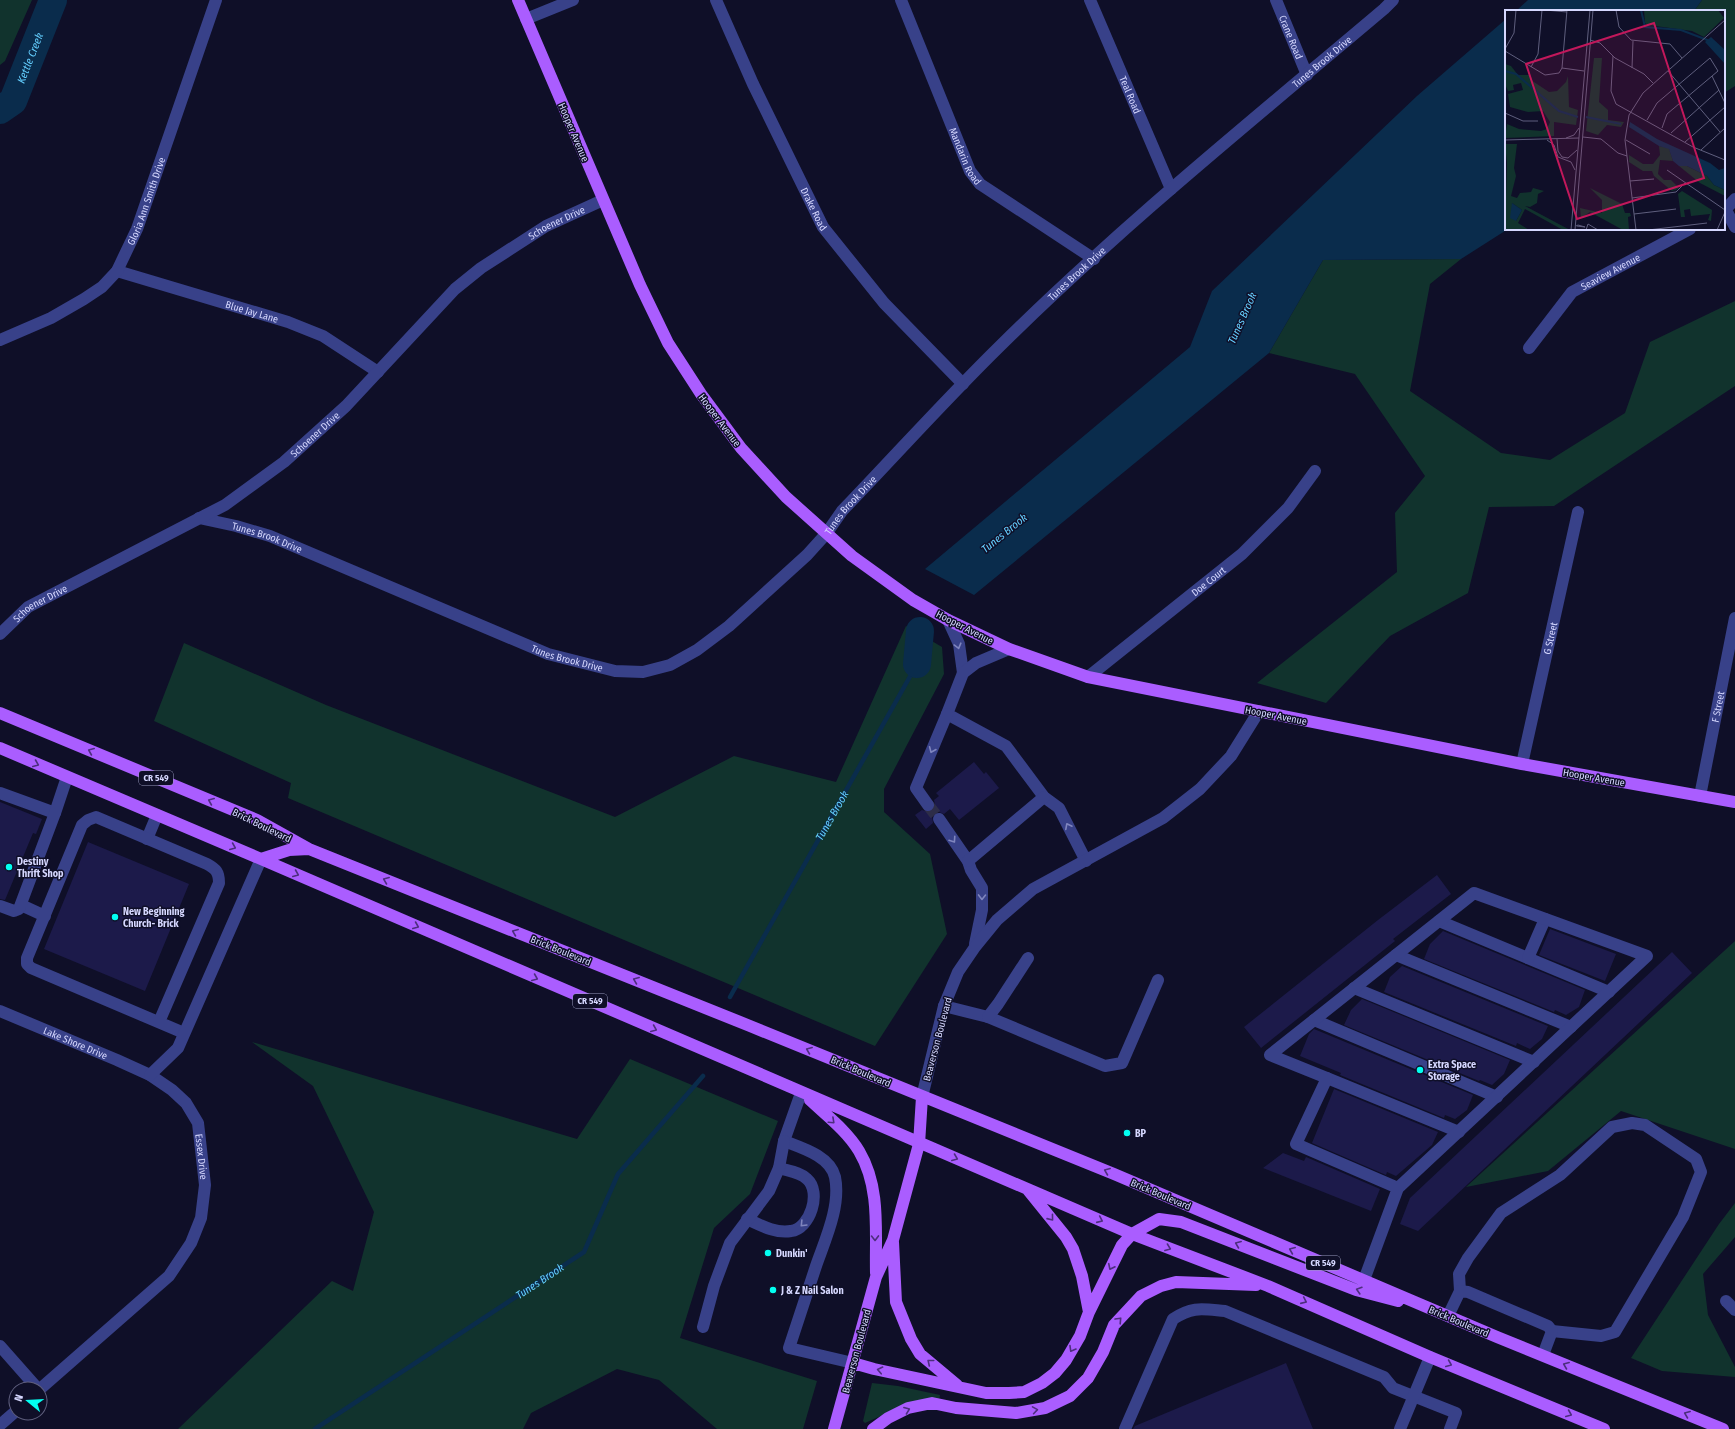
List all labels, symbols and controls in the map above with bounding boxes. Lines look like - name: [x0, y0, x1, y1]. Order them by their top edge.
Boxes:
- inset map: [1505, 10, 1725, 230]
- street label: Crane Road: [1276, 14, 1305, 61]
- water label: Kettle Creek: [15, 31, 47, 85]
- street label: Tunes Brook Drive: [1290, 34, 1354, 91]
- street label: Teal Road: [1116, 75, 1143, 116]
- street label: Hooper Avenue: [555, 101, 591, 164]
- street label: Mandarin Road: [946, 126, 983, 188]
- street label: Gloria Ann Smith Drive: [125, 156, 168, 247]
- street label: Drake Road: [798, 186, 829, 234]
- street label: Schoener Drive: [526, 204, 587, 243]
- street label: Tunes Brook Drive: [1046, 245, 1108, 303]
- street label: Seaview Avenue: [1579, 252, 1643, 293]
- water label: Tunes Brook: [1225, 290, 1260, 346]
- street label: Blue Jay Lane: [224, 299, 280, 326]
- street label: Hooper Avenue: [696, 392, 743, 449]
- street label: Schoener Drive: [288, 410, 342, 460]
- street label: Tunes Brook Drive: [823, 474, 879, 537]
- water label: Tunes Brook: [979, 511, 1030, 556]
- street label: Tunes Brook Drive: [231, 520, 304, 556]
- street label: Doe Court: [1189, 564, 1229, 599]
- street label: Schoener Drive: [11, 583, 70, 625]
- street label: Hooper Avenue: [934, 608, 995, 648]
- street label: G Street: [1542, 620, 1561, 656]
- one-way arrow: [954, 642, 962, 649]
- street label: Tunes Brook Drive: [529, 643, 604, 675]
- street label: F Street: [1710, 690, 1728, 723]
- street label: Hooper Avenue: [1244, 704, 1308, 728]
- one-way arrow: [929, 745, 937, 753]
- one-way arrow: [87, 748, 95, 756]
- one-way arrow: [32, 759, 39, 767]
- street label: Hooper Avenue: [1562, 767, 1626, 789]
- road number: CR 549: [139, 771, 173, 785]
- water label: Tunes Brook: [813, 788, 852, 843]
- one-way arrow: [207, 798, 215, 806]
- street label: Brick Boulevard: [230, 806, 293, 845]
- one-way arrow: [1066, 823, 1073, 831]
- one-way arrow: [949, 836, 956, 843]
- one-way arrow: [229, 842, 236, 850]
- place label: Destiny Thrift Shop: [17, 856, 64, 880]
- marker: Destiny Thrift Shop: [4, 862, 14, 872]
- one-way arrow: [292, 869, 300, 877]
- one-way arrow: [383, 877, 391, 885]
- one-way arrow: [978, 894, 986, 900]
- place label: New Beginning Church- Brick: [123, 906, 185, 930]
- marker: New Beginning Church- Brick: [110, 912, 120, 922]
- one-way arrow: [411, 921, 419, 929]
- one-way arrow: [512, 928, 519, 936]
- street label: Brick Boulevard: [529, 933, 593, 968]
- one-way arrow: [531, 973, 538, 981]
- one-way arrow: [633, 977, 641, 985]
- road number: CR 549: [573, 994, 607, 1008]
- street label: Beaverson Boulevard: [921, 996, 955, 1082]
- one-way arrow: [650, 1024, 658, 1032]
- street label: Lake Shore Drive: [41, 1025, 109, 1062]
- one-way arrow: [805, 1046, 812, 1054]
- street label: Brick Boulevard: [829, 1054, 892, 1090]
- place label: Extra Space Storage: [1428, 1059, 1476, 1083]
- marker: Extra Space Storage: [1415, 1065, 1425, 1075]
- one-way arrow: [827, 1116, 835, 1123]
- marker: BP: [1122, 1128, 1132, 1138]
- place label: BP: [1135, 1128, 1147, 1140]
- street label: Essex Drive: [192, 1133, 209, 1180]
- one-way arrow: [951, 1154, 958, 1162]
- one-way arrow: [1104, 1168, 1111, 1176]
- street label: Brick Boulevard: [1129, 1177, 1192, 1213]
- one-way arrow: [1046, 1213, 1053, 1221]
- one-way arrow: [1096, 1216, 1103, 1224]
- one-way arrow: [800, 1219, 808, 1227]
- one-way arrow: [871, 1235, 879, 1241]
- one-way arrow: [1234, 1241, 1242, 1249]
- one-way arrow: [1165, 1244, 1172, 1252]
- one-way arrow: [1288, 1246, 1295, 1254]
- marker: Dunkin': [763, 1248, 773, 1258]
- place label: Dunkin': [776, 1248, 807, 1260]
- road number: CR 549: [1306, 1256, 1340, 1270]
- water label: Tunes Brook: [513, 1261, 567, 1302]
- one-way arrow: [1108, 1263, 1116, 1270]
- marker: J & Z Nail Salon: [768, 1285, 778, 1295]
- place label: J & Z Nail Salon: [780, 1285, 844, 1297]
- one-way arrow: [1356, 1286, 1363, 1295]
- one-way arrow: [1300, 1297, 1307, 1305]
- street label: Brick Boulevard: [1427, 1304, 1490, 1340]
- street label: Beaverson Boulevard: [840, 1308, 874, 1394]
- one-way arrow: [1114, 1317, 1122, 1325]
- one-way arrow: [1070, 1345, 1077, 1352]
- one-way arrow: [927, 1359, 934, 1366]
- one-way arrow: [1445, 1360, 1452, 1368]
- one-way arrow: [1563, 1362, 1571, 1370]
- one-way arrow: [877, 1367, 884, 1375]
- north arrow: [8, 1381, 48, 1421]
- text: N: [12, 1393, 26, 1403]
- one-way arrow: [903, 1406, 910, 1414]
- one-way arrow: [1032, 1406, 1038, 1414]
- one-way arrow: [1565, 1410, 1572, 1418]
- one-way arrow: [1683, 1411, 1690, 1419]

